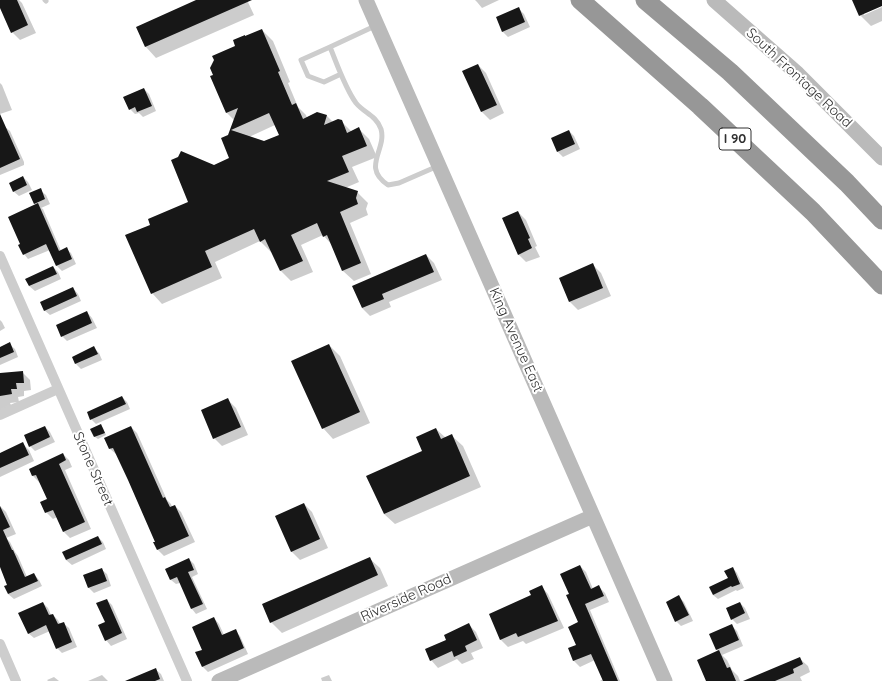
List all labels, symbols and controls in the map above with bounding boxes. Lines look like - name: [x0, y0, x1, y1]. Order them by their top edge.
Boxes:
- street label: South Frontage Road: [743, 25, 855, 131]
- road number: I 90: [719, 128, 751, 150]
- street label: King Avenue East: [485, 285, 547, 395]
- street label: Stone Street: [69, 429, 117, 509]
- street label: Riverside Road: [358, 570, 454, 626]

